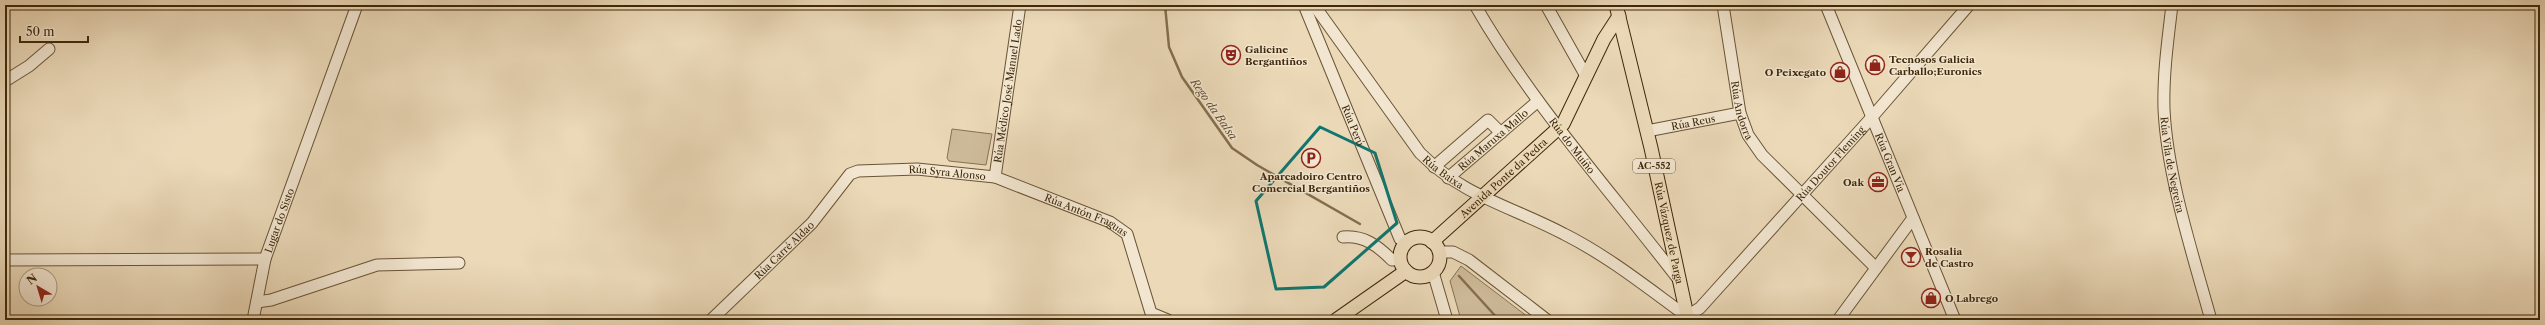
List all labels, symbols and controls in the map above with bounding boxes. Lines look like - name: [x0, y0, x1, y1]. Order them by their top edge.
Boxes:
- scale bar: [20, 18, 88, 44]
- street label: Rúa Médico José Manuel Lado: [991, 18, 1025, 164]
- text: 50 m: [26, 24, 55, 39]
- place label: Galicine Bergantiños: [1245, 43, 1307, 68]
- theatre icon: Galicine Bergantiños: [1220, 44, 1242, 66]
- place label: Tecnosos Galicia Carballo;Euronics: [1889, 53, 1982, 78]
- shop icon: Tecnosos Galicia Carballo;Euronics: [1864, 54, 1886, 76]
- shop icon: O Peixegato: [1829, 61, 1851, 83]
- place label: O Peixegato: [1765, 66, 1826, 79]
- water label: Rego da Balsa: [1187, 75, 1241, 143]
- street label: Rúa Andorra: [1728, 80, 1756, 143]
- street label: Rúa Perú: [1339, 103, 1367, 148]
- street label: Rúa Maruxa Mallo: [1456, 106, 1531, 174]
- street label: Rúa Reus: [1670, 112, 1716, 133]
- street label: Rúa do Muíño: [1546, 115, 1598, 176]
- street label: Rúa Vila de Negreira: [2157, 116, 2187, 215]
- street label: Rúa Doutor Fleming: [1793, 123, 1868, 204]
- street label: Rúa Gran Vía: [1872, 131, 1908, 195]
- street label: Avenida Ponte da Pedra: [1457, 135, 1550, 221]
- parking icon: Aparcadoiro Centro Comercial Bergantiños: [1300, 147, 1322, 169]
- street label: Rúa Baixa: [1420, 153, 1466, 192]
- road number: AC-552: [1633, 159, 1675, 173]
- street label: Rúa Syra Alonso: [908, 163, 986, 183]
- place label: Aparcadoiro Centro Comercial Bergantiños: [1252, 170, 1370, 195]
- office icon: Oak: [1867, 171, 1889, 193]
- place label: Oak: [1843, 176, 1864, 189]
- street label: Rúa Vázquez de Parga: [1651, 181, 1686, 286]
- street label: Lugar do Sisto: [262, 186, 297, 255]
- street label: Rúa Antón Fraguas: [1043, 191, 1130, 240]
- street label: Rúa Carré Aldao: [751, 219, 817, 282]
- place label: Rosalia de Castro: [1925, 245, 1974, 270]
- bar icon: Rosalia de Castro: [1900, 246, 1922, 268]
- north arrow: [18, 267, 58, 307]
- text: N: [24, 270, 40, 288]
- shop icon: O Labrego: [1920, 287, 1942, 309]
- place label: O Labrego: [1945, 292, 1998, 305]

